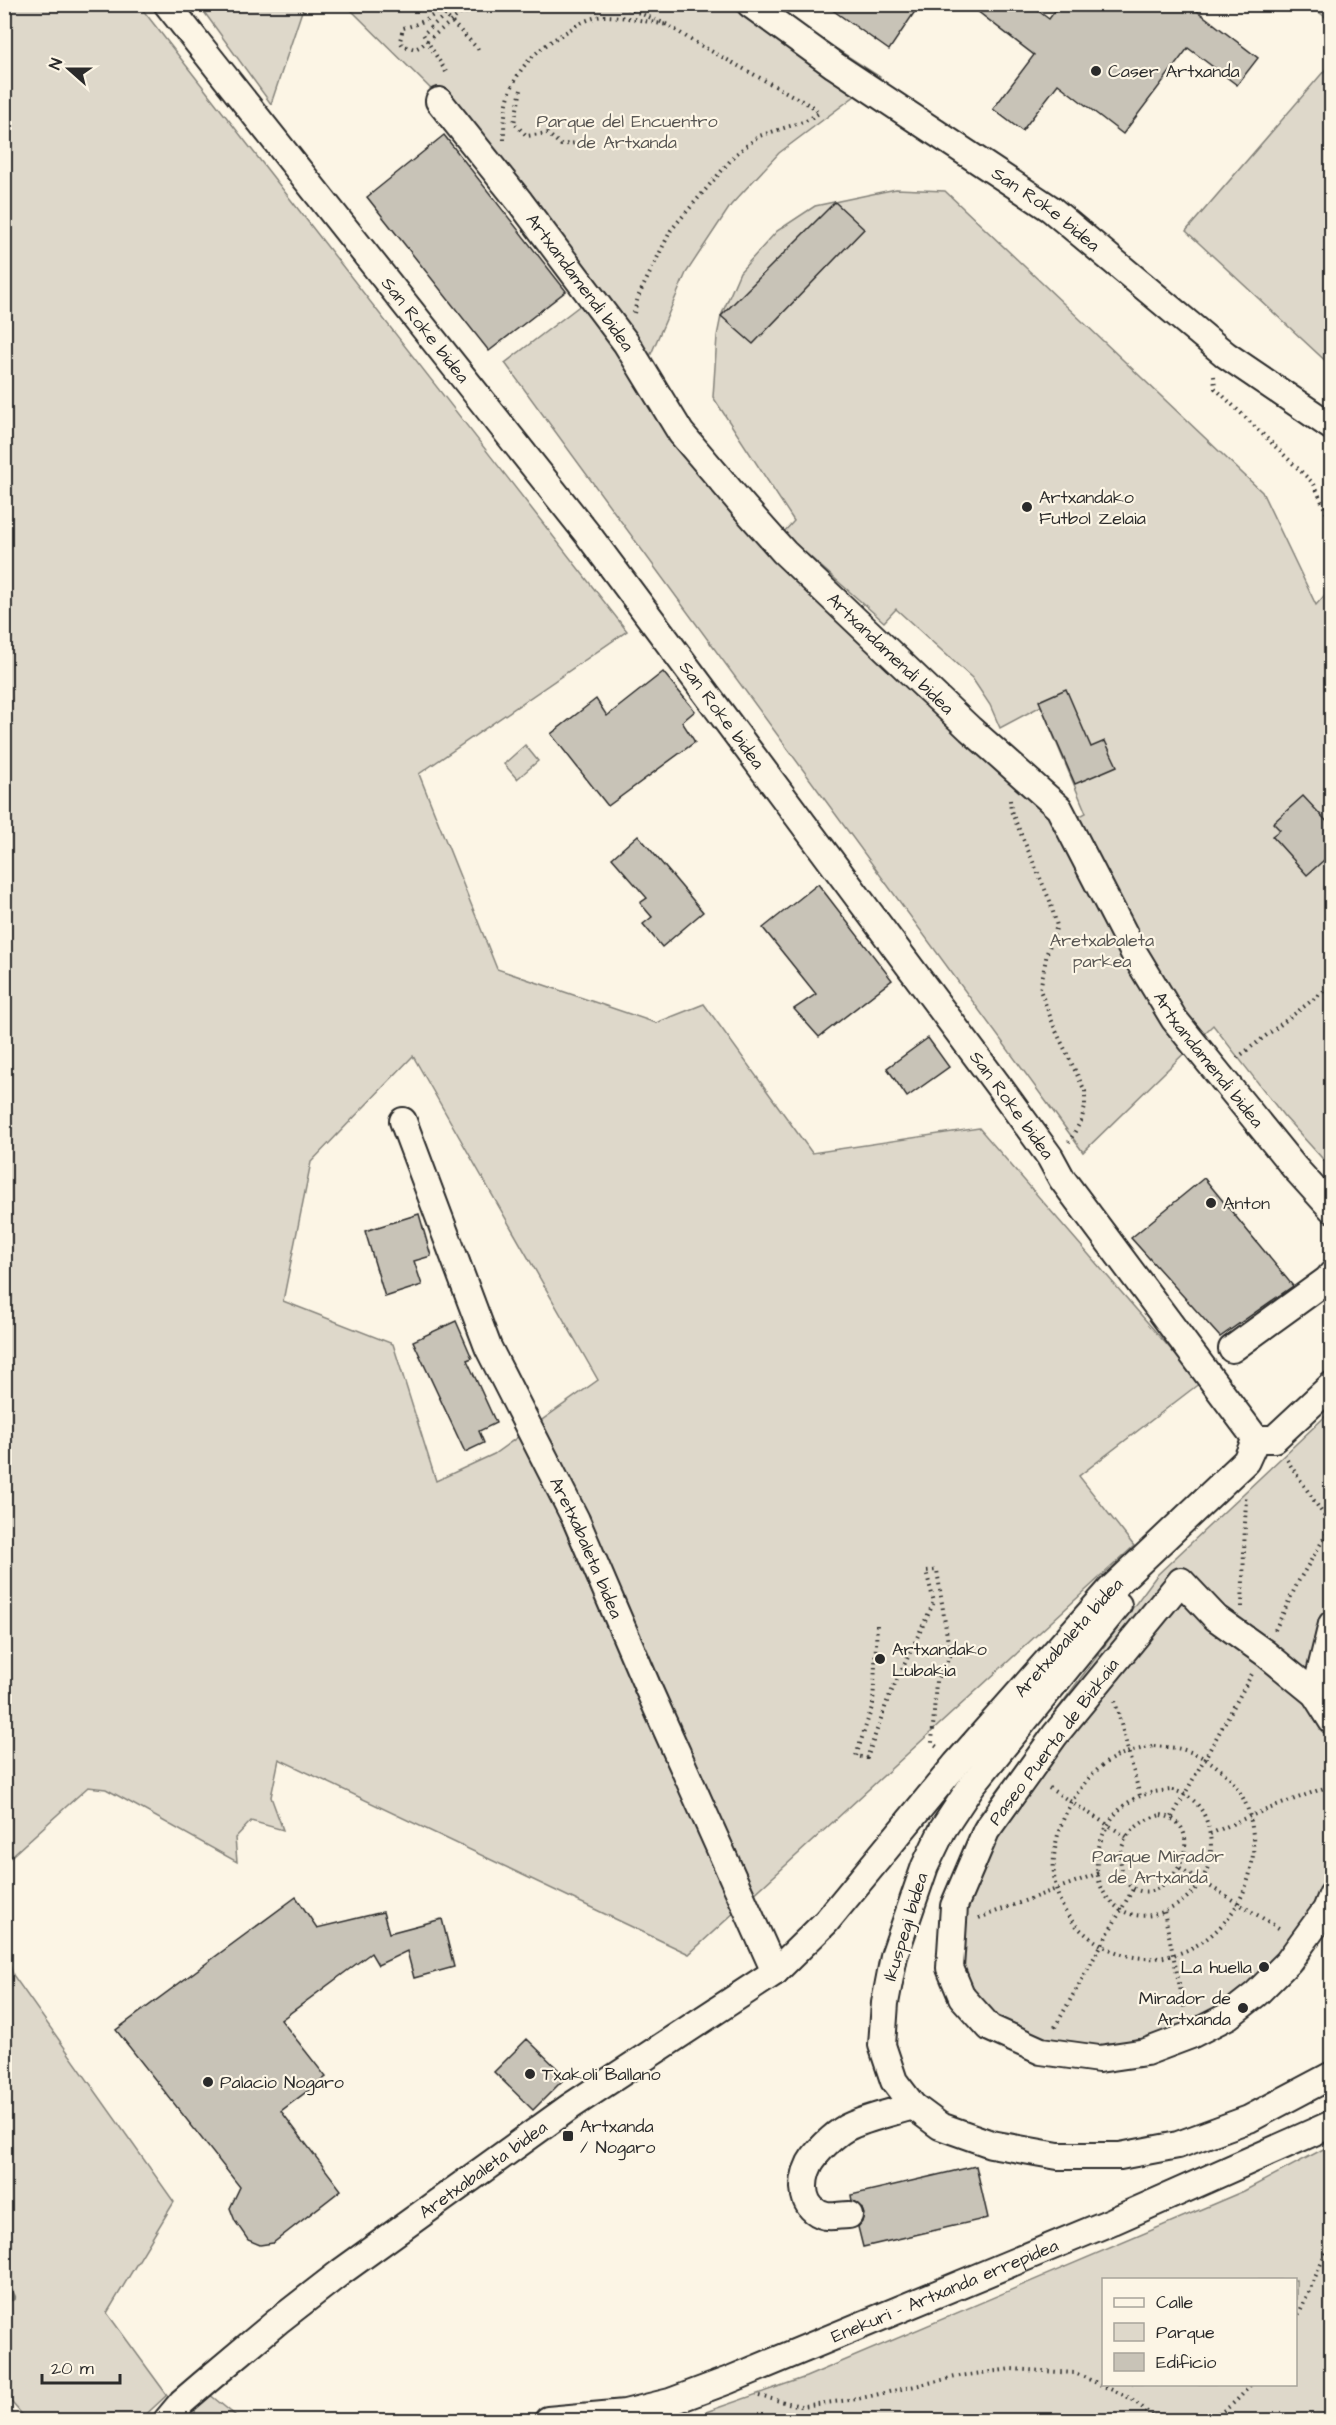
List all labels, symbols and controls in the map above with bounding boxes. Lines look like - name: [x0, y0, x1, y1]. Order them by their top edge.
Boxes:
- north arrow: [39, 39, 99, 99]
- text: N: [44, 55, 68, 73]
- place label: Caser Artxanda: [1108, 59, 1240, 84]
- marker: Caser Artxanda: [1089, 64, 1103, 78]
- park label: Parque del Encuentro de Artxanda: [536, 109, 718, 155]
- street label: San Roke bidea: [987, 161, 1105, 257]
- street label: Artxandamendi bidea: [520, 208, 641, 356]
- street label: San Roke bidea: [376, 272, 475, 388]
- place label: Artxandako Futbol Zelaia: [1039, 485, 1146, 531]
- marker: Artxandako Futbol Zelaia: [1020, 500, 1034, 514]
- street label: Artxandamendi bidea: [822, 587, 960, 720]
- street label: San Roke bidea: [674, 656, 771, 774]
- park label: Aretxabaleta parkea: [1050, 928, 1154, 974]
- street label: Artxandamendi bidea: [1148, 987, 1270, 1133]
- street label: San Roke bidea: [964, 1045, 1060, 1164]
- place label: Anton: [1223, 1191, 1270, 1216]
- marker: Anton: [1204, 1196, 1218, 1210]
- street label: Aretxabaleta bidea: [544, 1473, 629, 1622]
- street label: Aretxabaleta bidea: [1008, 1572, 1128, 1703]
- place label: Artxandako Lubakia: [892, 1637, 987, 1683]
- marker: Artxandako Lubakia: [873, 1652, 887, 1666]
- street label: Paseo Puerta de Bizkaia: [983, 1653, 1125, 1831]
- park label: Parque Mirador de Artxanda: [1092, 1844, 1224, 1890]
- street label: Ikuspegi bidea: [878, 1870, 935, 1984]
- place label: La huella: [1181, 1955, 1252, 1980]
- marker: La huella: [1257, 1960, 1271, 1974]
- place label: Mirador de Artxanda: [1139, 1986, 1231, 2032]
- marker: Mirador de Artxanda: [1236, 2001, 1250, 2015]
- place label: Txakoli Ballano: [542, 2062, 661, 2087]
- marker: Txakoli Ballano: [523, 2067, 537, 2081]
- place label: Palacio Nogaro: [220, 2070, 344, 2096]
- marker: Palacio Nogaro: [201, 2075, 215, 2089]
- place label: Artxanda / Nogaro: [580, 2114, 655, 2161]
- street label: Aretxabaleta bidea: [414, 2115, 552, 2224]
- marker: Artxanda / Nogaro: [561, 2129, 575, 2143]
- street label: Enekuri - Artxanda errepidea: [827, 2233, 1062, 2349]
- legend: [1102, 2278, 1297, 2386]
- text: Calle: [1156, 2290, 1194, 2315]
- text: Parque: [1156, 2320, 1215, 2345]
- scale bar: [42, 2347, 120, 2385]
- text: Edificio: [1156, 2350, 1216, 2375]
- text: 20 m: [51, 2356, 94, 2381]

